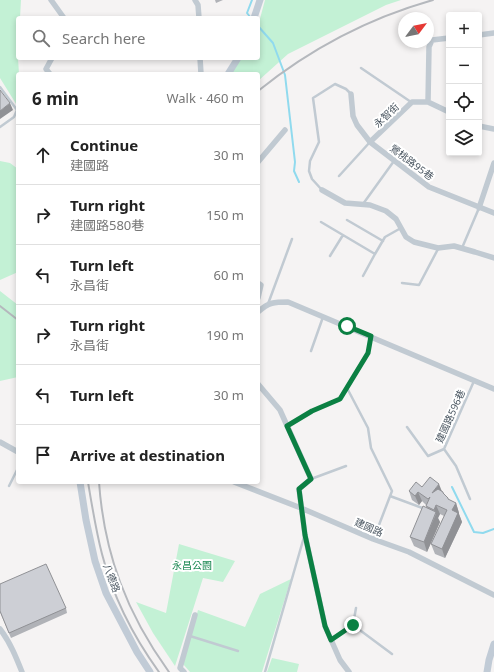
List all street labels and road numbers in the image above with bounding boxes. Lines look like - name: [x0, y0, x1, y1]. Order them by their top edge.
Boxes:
- street label: 永智街: [370, 100, 402, 130]
- street label: 鶯桃路95巷: [387, 141, 437, 183]
- street label: 建國路596巷: [432, 387, 468, 445]
- street label: 建國路: [352, 515, 386, 539]
- street label: 八德路: [100, 561, 124, 595]

